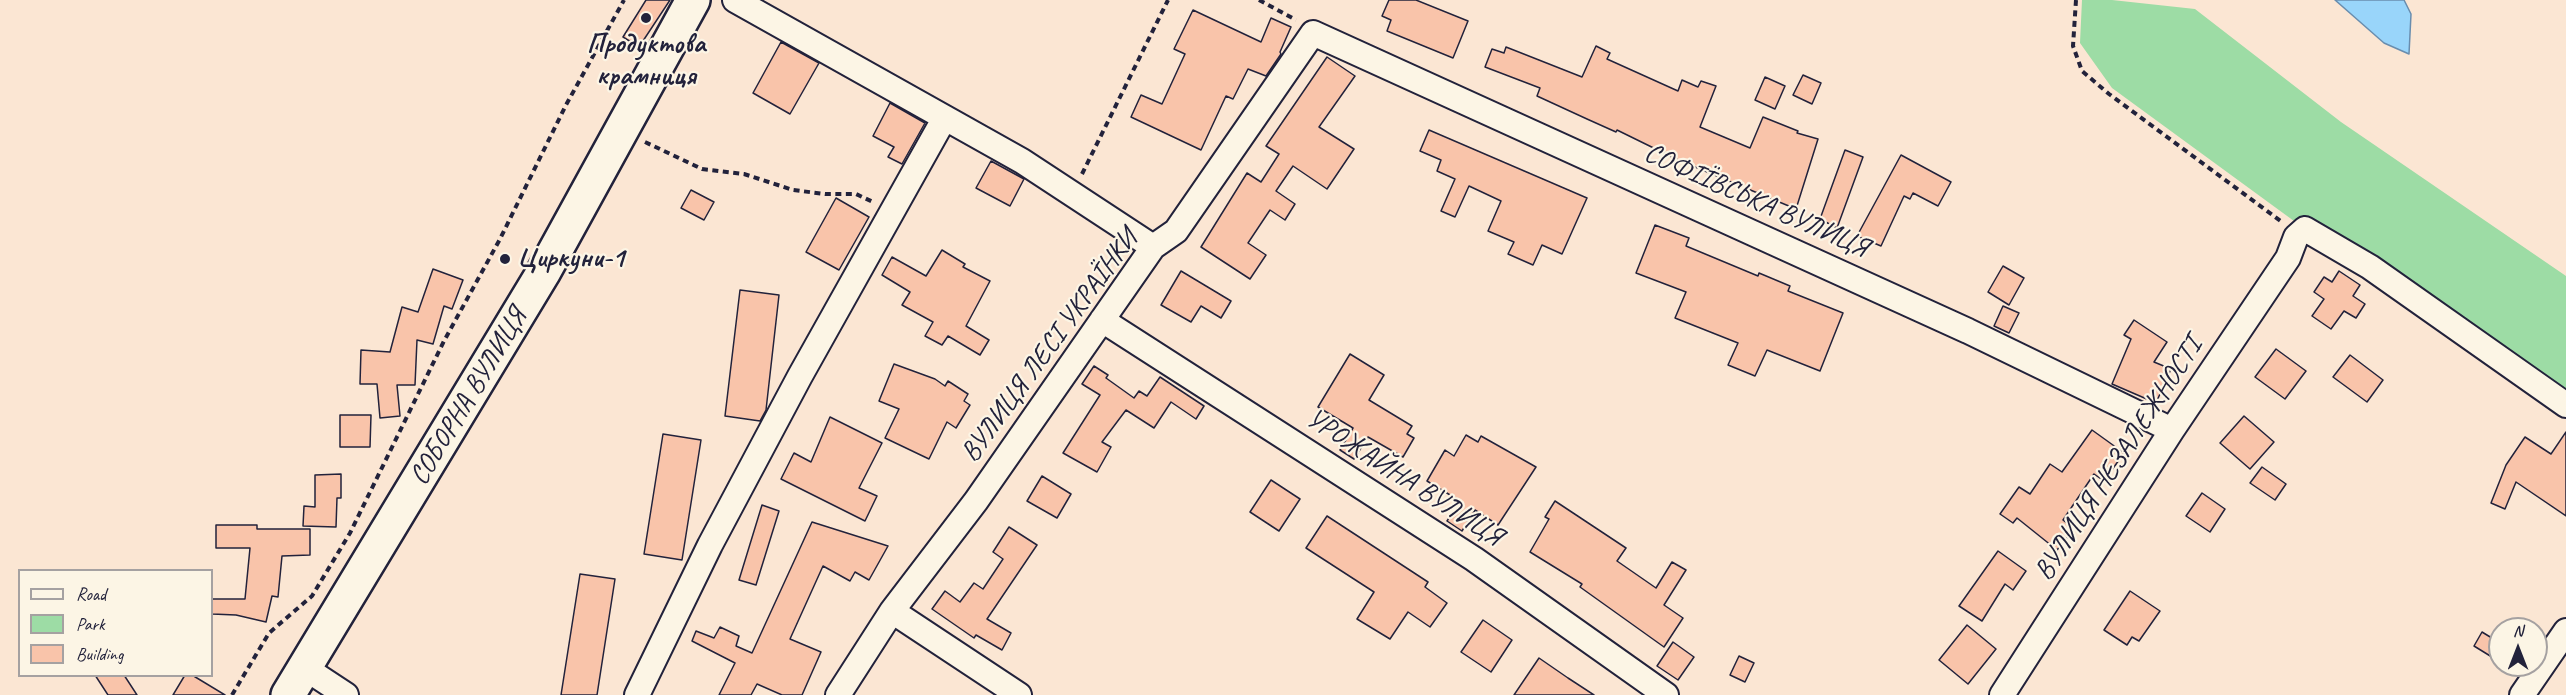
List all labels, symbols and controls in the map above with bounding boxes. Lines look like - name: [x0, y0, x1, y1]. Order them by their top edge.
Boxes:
- marker: Продуктова крамниця: [639, 11, 653, 25]
- place label: Продуктова крамниця: [587, 28, 705, 94]
- street label: СОФІЇВСЬКА ВУЛИЦЯ: [1639, 137, 1873, 265]
- street label: ВУЛИЦЯ ЛЕСІ УКРАЇНКИ: [954, 223, 1146, 469]
- place label: Циркуни-1: [517, 242, 624, 276]
- marker: Циркуни-1: [498, 252, 512, 266]
- street label: СОБОРНА ВУЛИЦЯ: [403, 303, 535, 491]
- street label: ВУЛИЦЯ НЕЗАЛЕЖНОСТІ: [2028, 331, 2210, 587]
- street label: УРОЖАЙНА ВУЛИЦЯ: [1300, 402, 1508, 554]
- legend: [18, 569, 213, 677]
- text: Road: [76, 583, 106, 605]
- text: Park: [76, 613, 105, 635]
- north arrow: [2488, 617, 2548, 677]
- text: N: [2513, 621, 2523, 641]
- text: Building: [76, 643, 123, 665]

